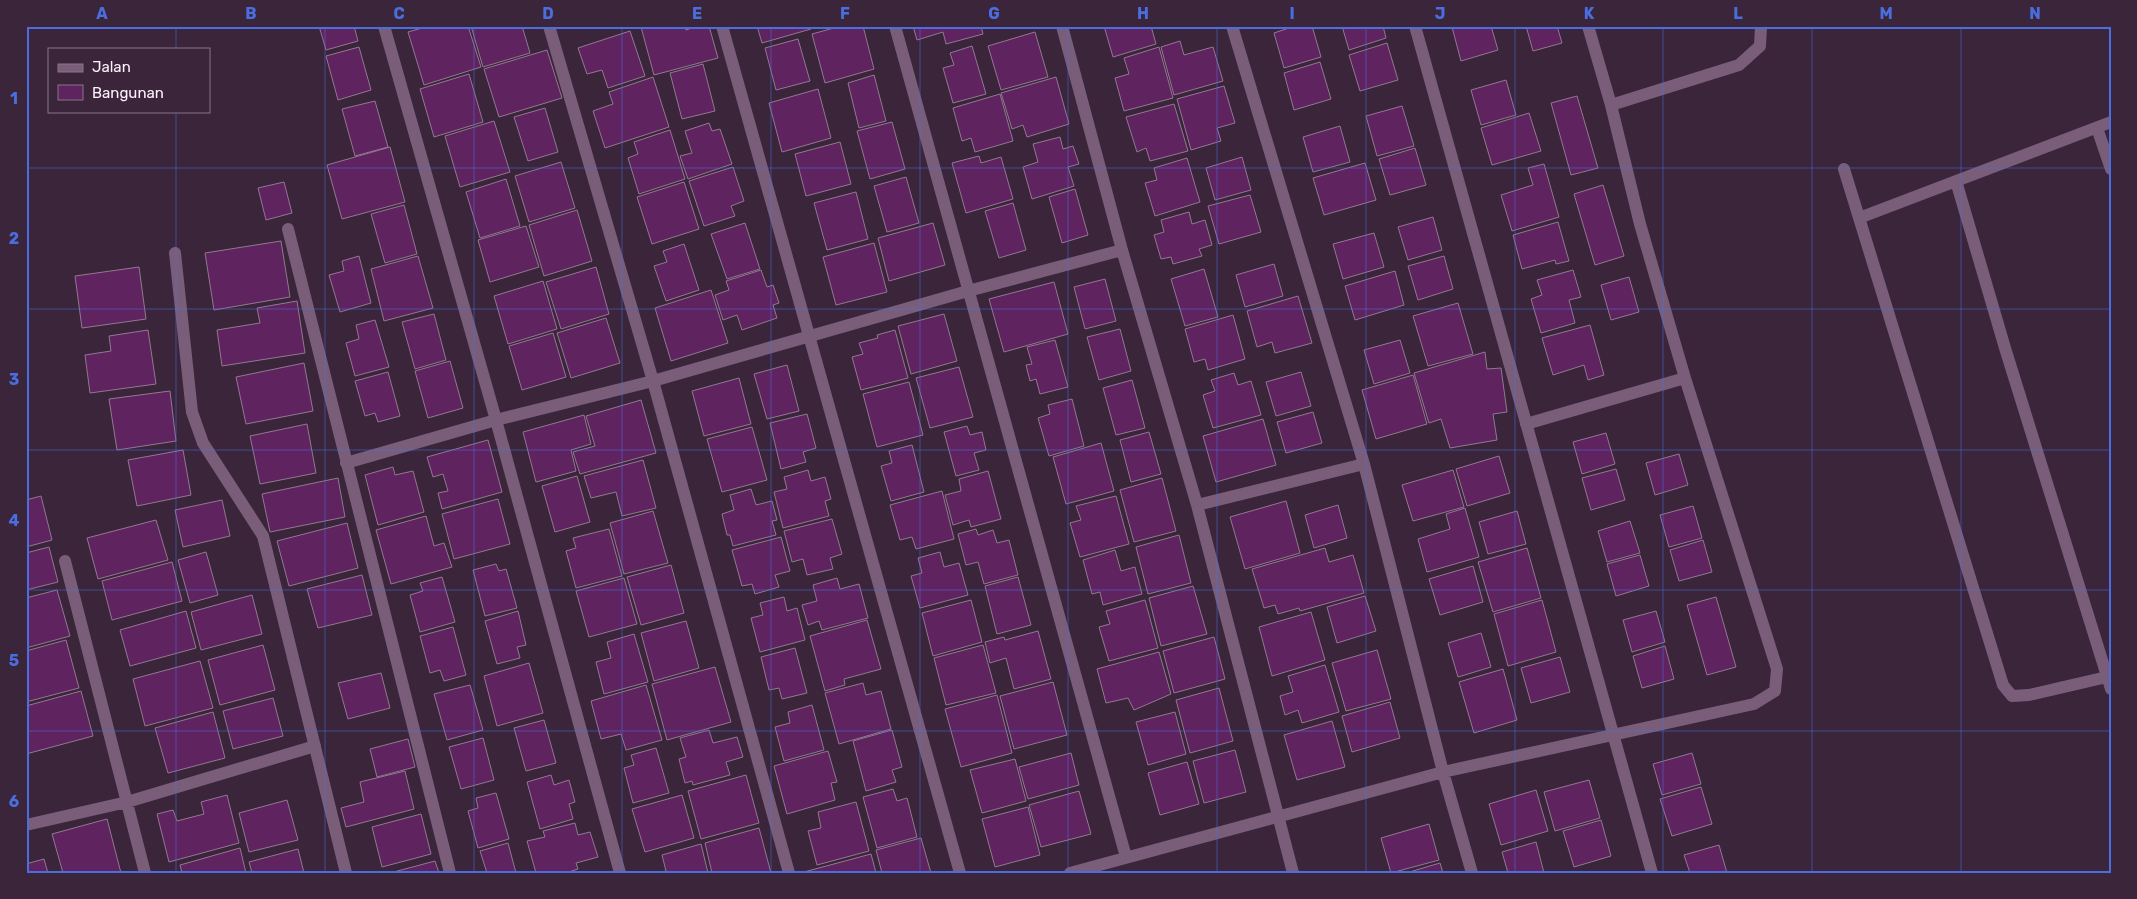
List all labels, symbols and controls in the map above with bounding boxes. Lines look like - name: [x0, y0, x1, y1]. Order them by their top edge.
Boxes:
- text: A: [96, 4, 108, 23]
- text: B: [245, 4, 257, 23]
- text: C: [393, 4, 405, 23]
- text: D: [542, 4, 554, 23]
- text: E: [692, 4, 702, 23]
- text: F: [840, 4, 850, 23]
- text: G: [988, 4, 1000, 23]
- text: H: [1137, 4, 1149, 23]
- text: I: [1289, 4, 1295, 23]
- text: J: [1435, 4, 1445, 23]
- text: K: [1584, 4, 1595, 23]
- text: L: [1733, 4, 1743, 23]
- text: M: [1879, 4, 1893, 23]
- text: N: [2029, 4, 2041, 23]
- legend: [48, 48, 210, 112]
- text: Jalan: [92, 58, 131, 76]
- text: Bangunan: [92, 84, 164, 102]
- text: 1: [10, 89, 18, 108]
- text: 2: [9, 229, 19, 248]
- text: 3: [9, 370, 19, 389]
- text: 4: [9, 511, 20, 530]
- text: 5: [9, 651, 19, 670]
- text: 6: [9, 792, 19, 811]

